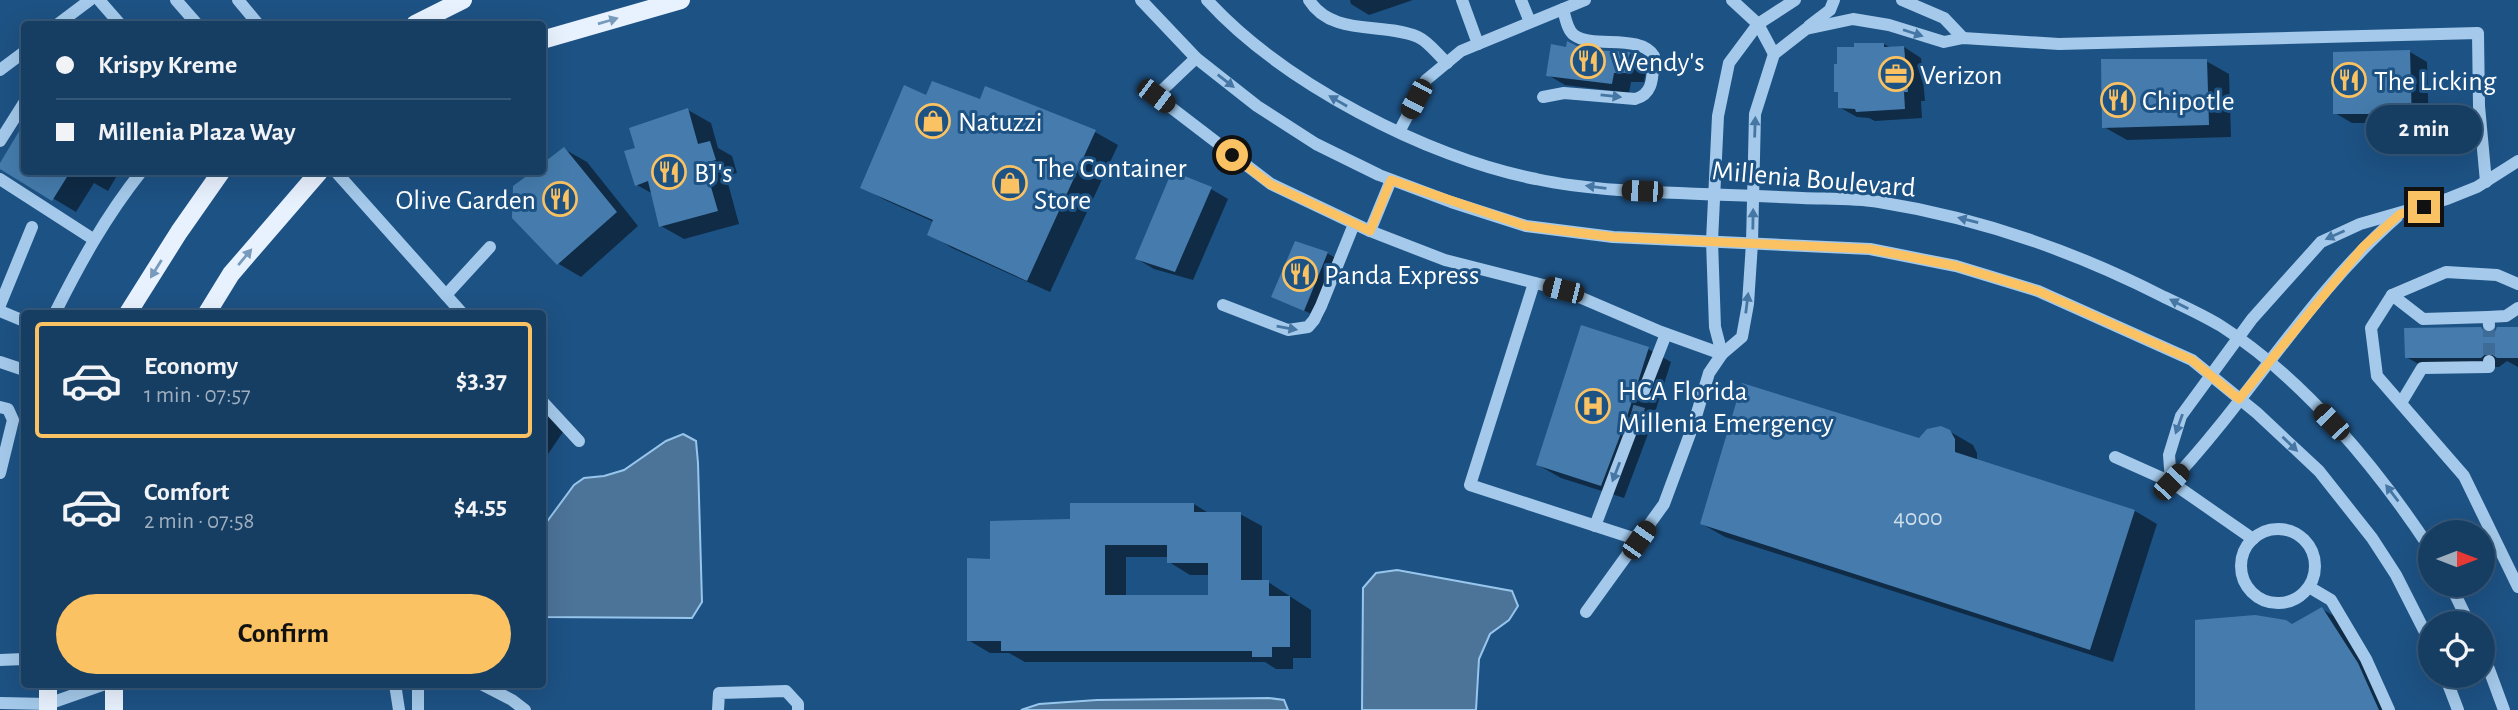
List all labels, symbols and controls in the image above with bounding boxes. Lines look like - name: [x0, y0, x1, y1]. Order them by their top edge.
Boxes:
- one-way arrow: [598, 15, 619, 25]
- one-way arrow: [1903, 28, 1924, 38]
- restaurant icon: Wendy's: [1569, 42, 1607, 80]
- place label: Wendy's: [1612, 49, 1705, 77]
- text: Krispy Kreme: [98, 52, 237, 78]
- office icon: Verizon: [1877, 55, 1915, 93]
- restaurant icon: The Licking: [2330, 61, 2368, 99]
- place label: Verizon: [1920, 62, 2002, 90]
- place label: The Licking: [2374, 68, 2497, 96]
- one-way arrow: [1216, 74, 1234, 89]
- car: [1133, 75, 1180, 117]
- car: [1397, 76, 1436, 122]
- restaurant icon: Chipotle: [2099, 81, 2137, 119]
- place label: Chipotle: [2142, 88, 2235, 116]
- one-way arrow: [1600, 91, 1622, 102]
- one-way arrow: [1328, 95, 1348, 107]
- shop icon: Natuzzi: [914, 102, 952, 140]
- callout: 2 min: [2366, 106, 2482, 154]
- place label: Natuzzi: [958, 109, 1043, 137]
- one-way arrow: [1749, 116, 1760, 138]
- text: 2 min: [2398, 118, 2450, 141]
- text: Millenia Plaza Way: [98, 119, 296, 145]
- route start: [1216, 139, 1248, 171]
- restaurant icon: BJ's: [650, 153, 688, 191]
- place label: The Container Store: [1034, 155, 1187, 215]
- street label: Millenia Boulevard: [1711, 157, 1917, 203]
- place label: BJ's: [694, 160, 733, 188]
- shop icon: The Container Store: [991, 164, 1029, 202]
- restaurant icon: Olive Garden: [541, 180, 579, 218]
- car: [1621, 180, 1664, 202]
- one-way arrow: [1585, 181, 1607, 192]
- place label: Olive Garden: [396, 187, 536, 215]
- route end: [2408, 191, 2440, 223]
- one-way arrow: [1747, 208, 1758, 230]
- one-way arrow: [1957, 214, 1979, 225]
- one-way arrow: [2325, 229, 2345, 241]
- one-way arrow: [237, 248, 253, 266]
- restaurant icon: Panda Express: [1281, 255, 1319, 293]
- one-way arrow: [149, 259, 162, 278]
- place label: Panda Express: [1324, 262, 1479, 290]
- car: [1541, 275, 1586, 305]
- one-way arrow: [1742, 292, 1753, 314]
- one-way arrow: [2169, 299, 2189, 310]
- one-way arrow: [1276, 323, 1298, 334]
- icon: car: [60, 349, 123, 412]
- text: Economy: [144, 353, 238, 379]
- text: $3.37: [456, 367, 507, 393]
- place label: HCA Florida Millenia Emergency: [1618, 378, 1834, 438]
- text: 1 min · 07:57: [144, 384, 251, 407]
- hospital icon: HCA Florida Millenia Emergency: [1574, 387, 1612, 425]
- car: [2309, 400, 2354, 444]
- one-way arrow: [2173, 414, 2184, 435]
- one-way arrow: [2281, 436, 2298, 452]
- car: [2149, 459, 2194, 505]
- one-way arrow: [1610, 461, 1621, 482]
- icon: car: [60, 475, 123, 538]
- text: Comfort: [144, 479, 229, 505]
- one-way arrow: [2385, 485, 2400, 503]
- text: $4.55: [454, 493, 507, 519]
- house number: 4000: [1893, 506, 1943, 530]
- text: 2 min · 07:58: [144, 510, 254, 533]
- car: [1619, 517, 1660, 563]
- north arrow: [2418, 520, 2496, 597]
- map controls: [2418, 520, 2495, 688]
- button: Confirm: [56, 594, 511, 674]
- button: locate: [2418, 611, 2495, 688]

